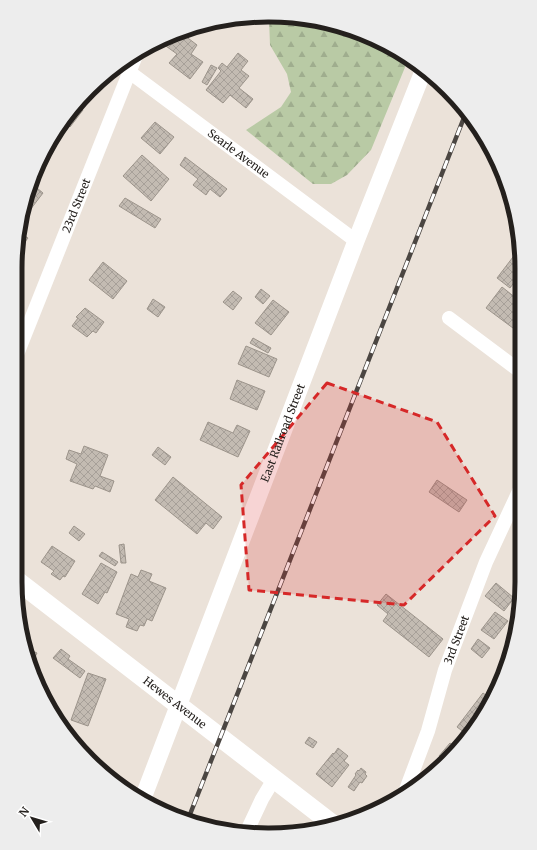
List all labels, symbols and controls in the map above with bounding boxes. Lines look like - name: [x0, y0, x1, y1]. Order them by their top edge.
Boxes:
- street label: Searle Avenue: [205, 126, 272, 181]
- street label: 23rd Street: [59, 176, 94, 235]
- street label: East Railroad Street: [258, 381, 308, 484]
- street label: 3rd Street: [441, 613, 472, 666]
- street label: Hewes Avenue: [140, 674, 210, 731]
- north arrow: [12, 798, 52, 838]
- text: N: [16, 804, 32, 820]

